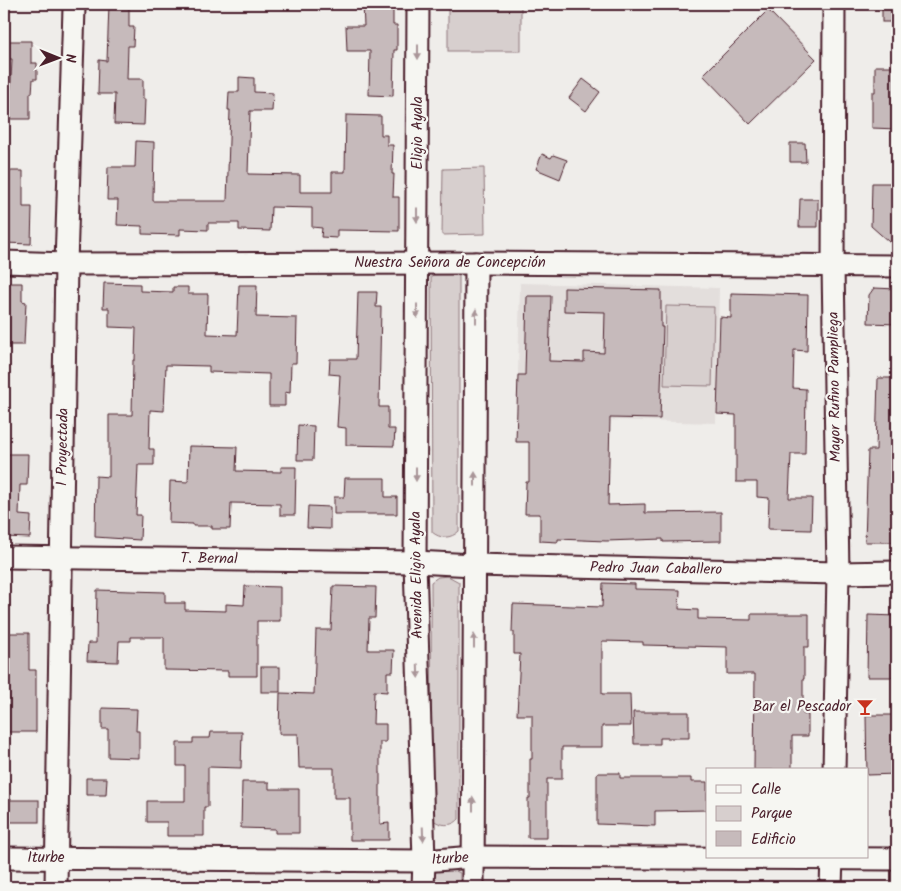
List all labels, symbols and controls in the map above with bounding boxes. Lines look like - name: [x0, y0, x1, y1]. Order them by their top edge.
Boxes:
- north arrow: [32, 32, 82, 82]
- one-way arrow: [414, 45, 422, 61]
- text: N: [59, 54, 81, 63]
- street label: Eligio Ayala: [406, 96, 430, 170]
- one-way arrow: [413, 207, 421, 223]
- street label: Nuestra Señora de Concepción: [354, 251, 546, 275]
- one-way arrow: [413, 304, 421, 320]
- one-way arrow: [472, 308, 480, 324]
- street label: Mayor Rufino Pampliega: [822, 311, 848, 463]
- street label: 1 Proyectada: [50, 408, 76, 486]
- one-way arrow: [412, 466, 420, 482]
- one-way arrow: [471, 470, 479, 486]
- street label: Avenida Eligio Ayala: [404, 511, 430, 639]
- street label: T. Bernal: [180, 546, 238, 572]
- street label: Pedro Juan Caballero: [590, 556, 723, 582]
- one-way arrow: [470, 633, 478, 649]
- one-way arrow: [415, 664, 423, 680]
- place label: Bar el Pescador: [753, 695, 852, 719]
- bar icon: Bar el Pescador: [855, 697, 875, 717]
- legend: [706, 768, 868, 858]
- text: Calle: [751, 778, 781, 802]
- one-way arrow: [469, 795, 477, 811]
- text: Parque: [751, 802, 792, 826]
- one-way arrow: [419, 826, 427, 842]
- text: Edificio: [751, 828, 796, 852]
- street label: Iturbe: [27, 846, 65, 870]
- street label: Iturbe: [431, 846, 470, 872]

